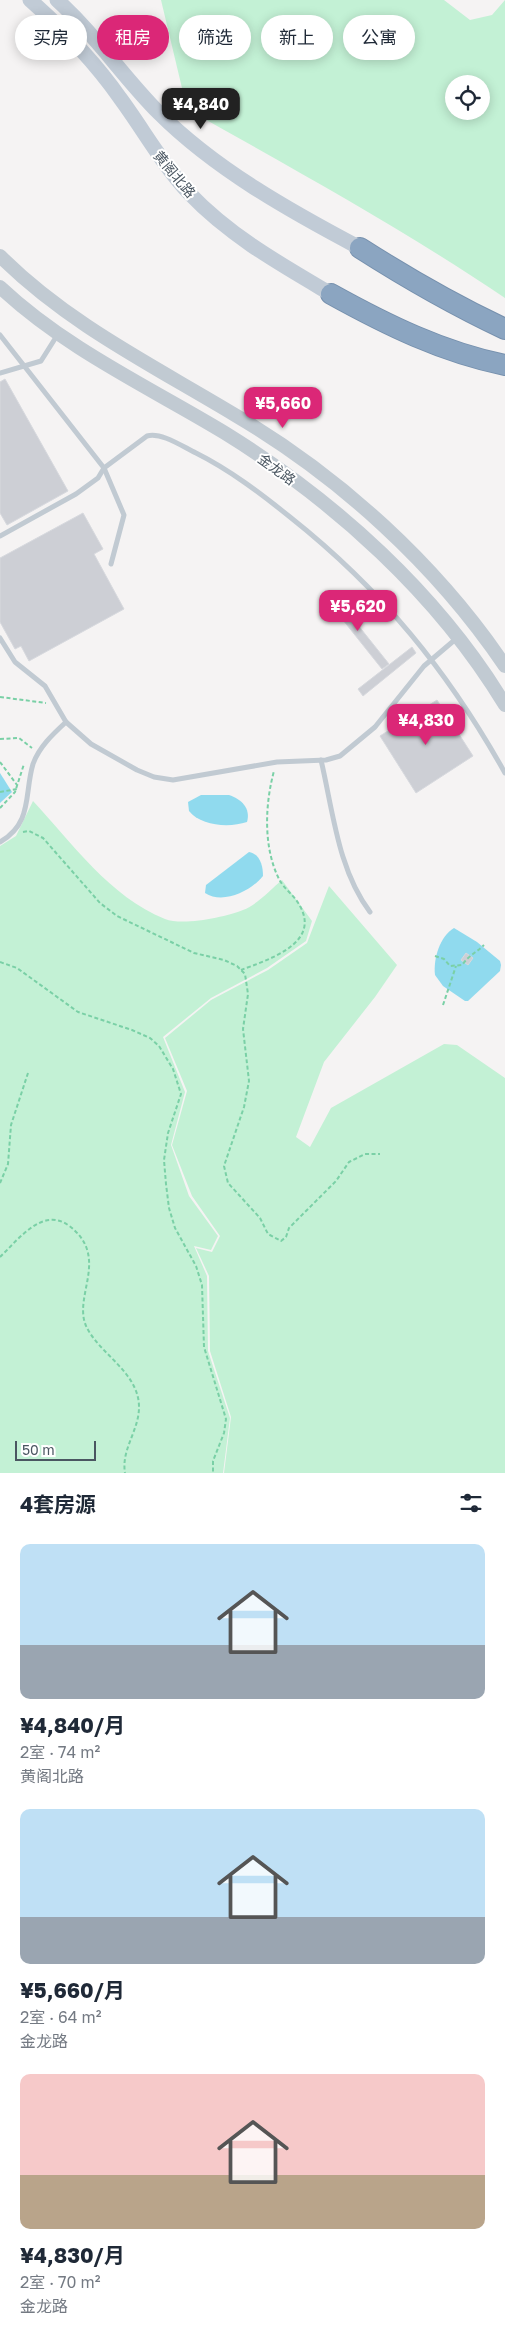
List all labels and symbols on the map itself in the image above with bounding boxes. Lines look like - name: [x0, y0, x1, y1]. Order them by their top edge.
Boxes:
- pin: ¥4,840: [160, 88, 242, 130]
- street label: 黄阁北路: [150, 147, 200, 201]
- pin: ¥5,660: [242, 386, 324, 429]
- street label: 金龙路: [255, 450, 299, 488]
- pin: ¥5,620: [317, 590, 399, 632]
- pin: ¥4,830: [385, 704, 467, 746]
- scale bar: [15, 1438, 96, 1461]

